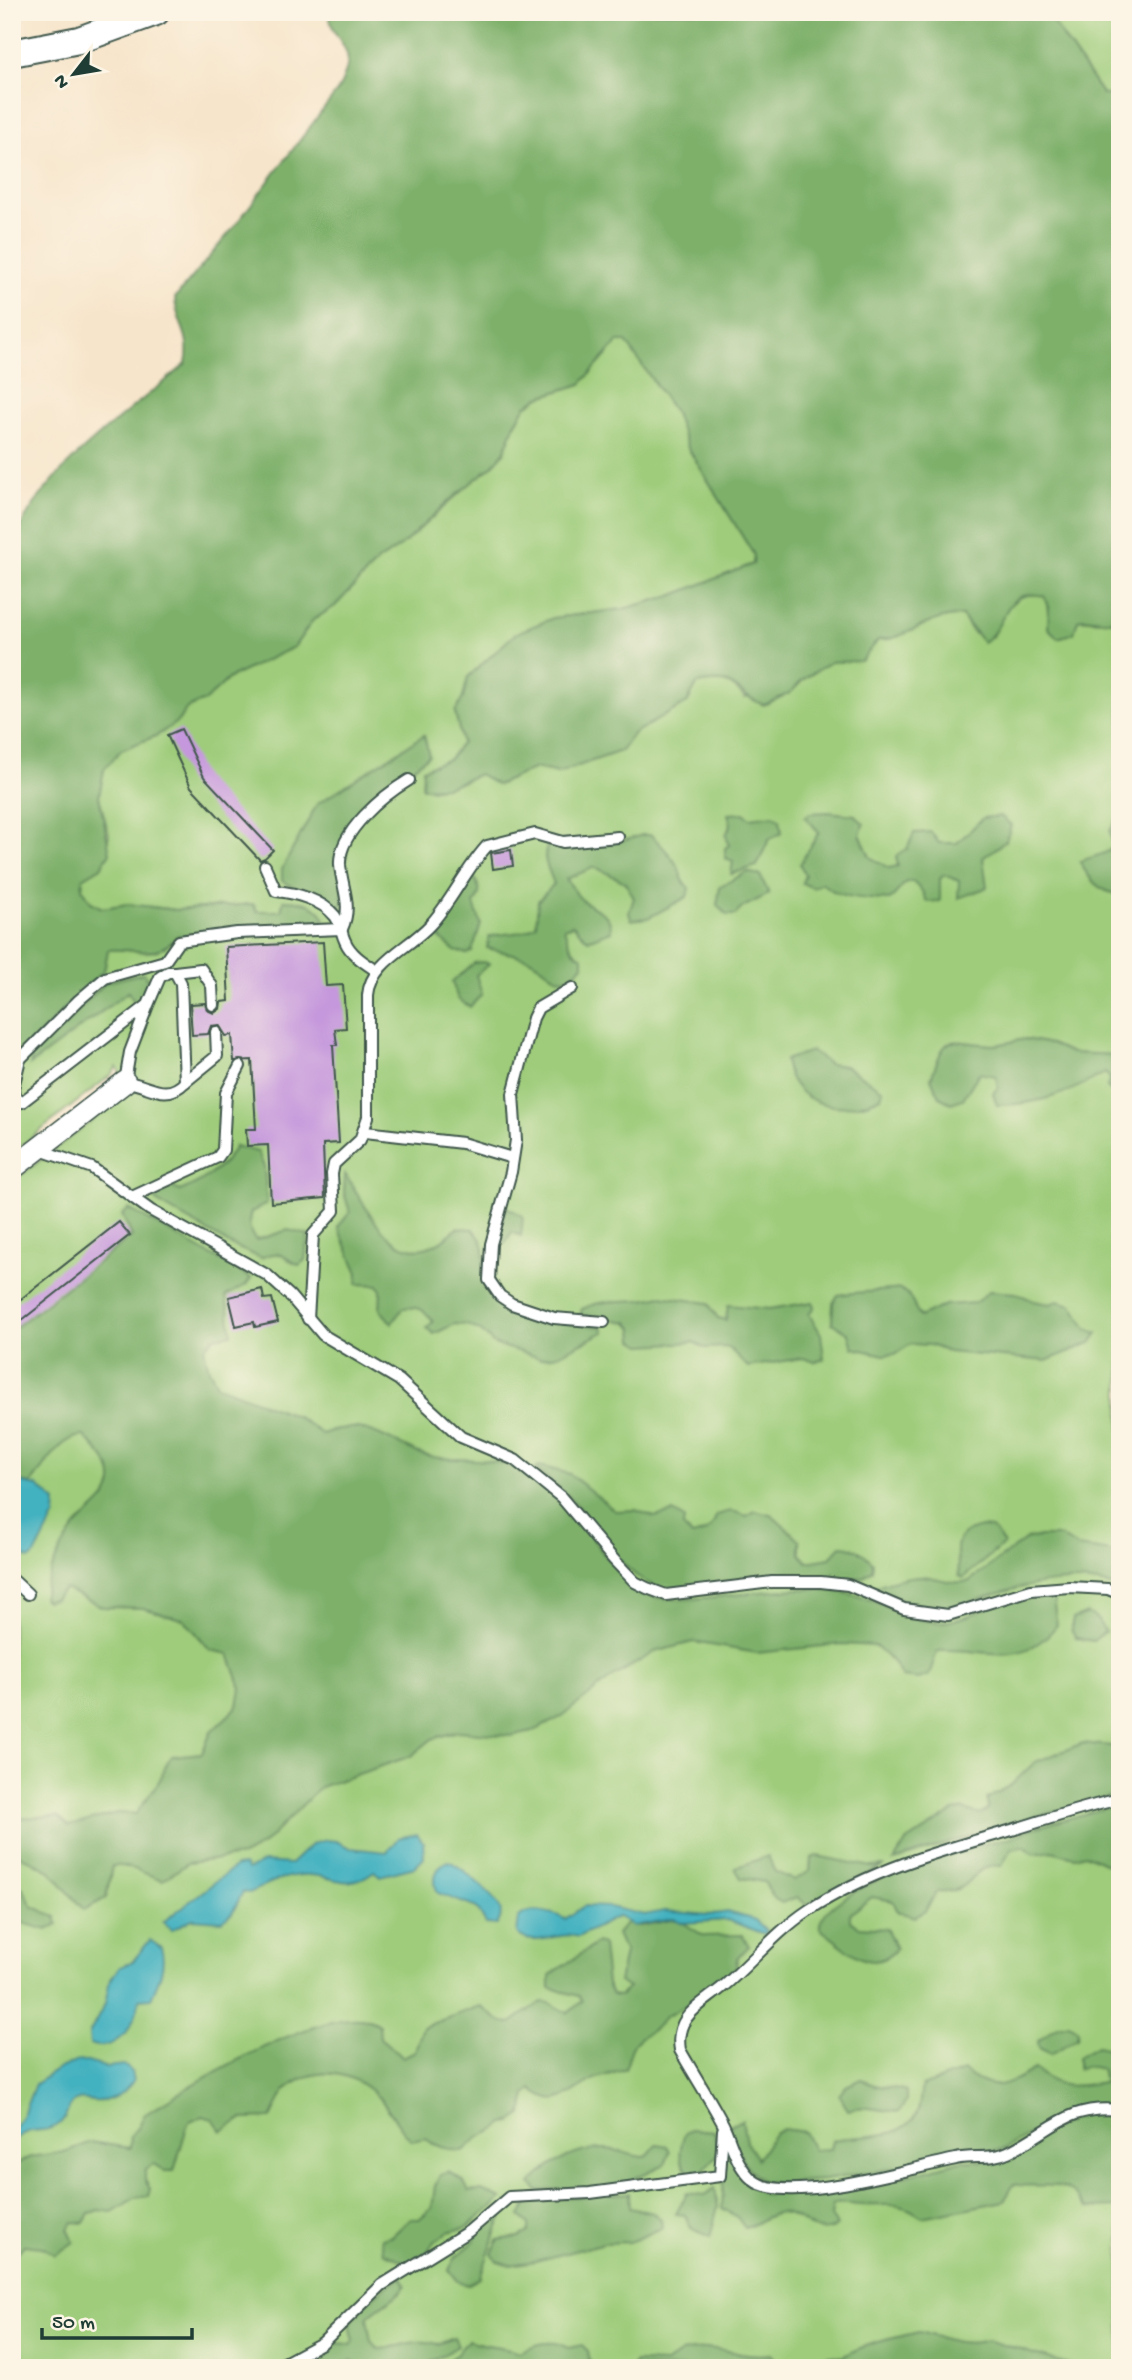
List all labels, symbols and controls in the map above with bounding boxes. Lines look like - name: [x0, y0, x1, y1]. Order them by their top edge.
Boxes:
- north arrow: [38, 38, 108, 108]
- text: N: [49, 70, 75, 92]
- scale bar: [42, 2296, 192, 2340]
- text: 50 m: [52, 2312, 95, 2337]

